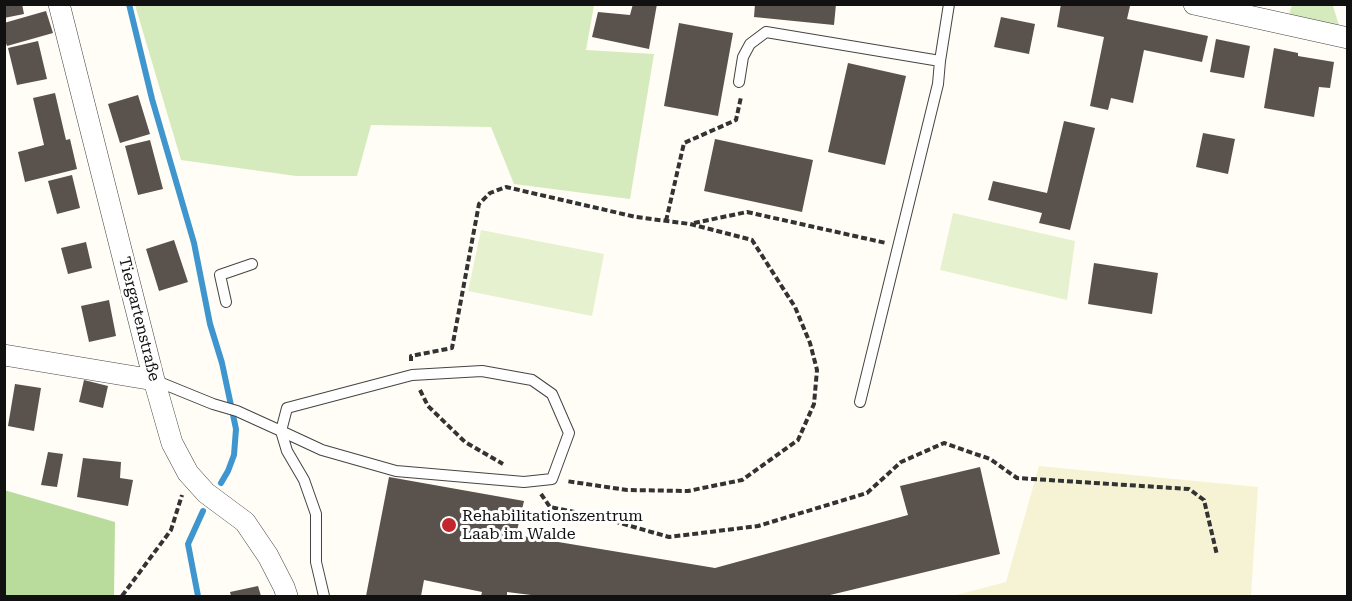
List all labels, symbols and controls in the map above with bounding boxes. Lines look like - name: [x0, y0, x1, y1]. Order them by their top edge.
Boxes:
- street label: Tiergartenstraße: [114, 255, 164, 383]
- place label: Rehabilitationszentrum Laab im Walde: [462, 506, 643, 544]
- marker: Rehabilitationszentrum Laab im Walde: [440, 516, 458, 534]

